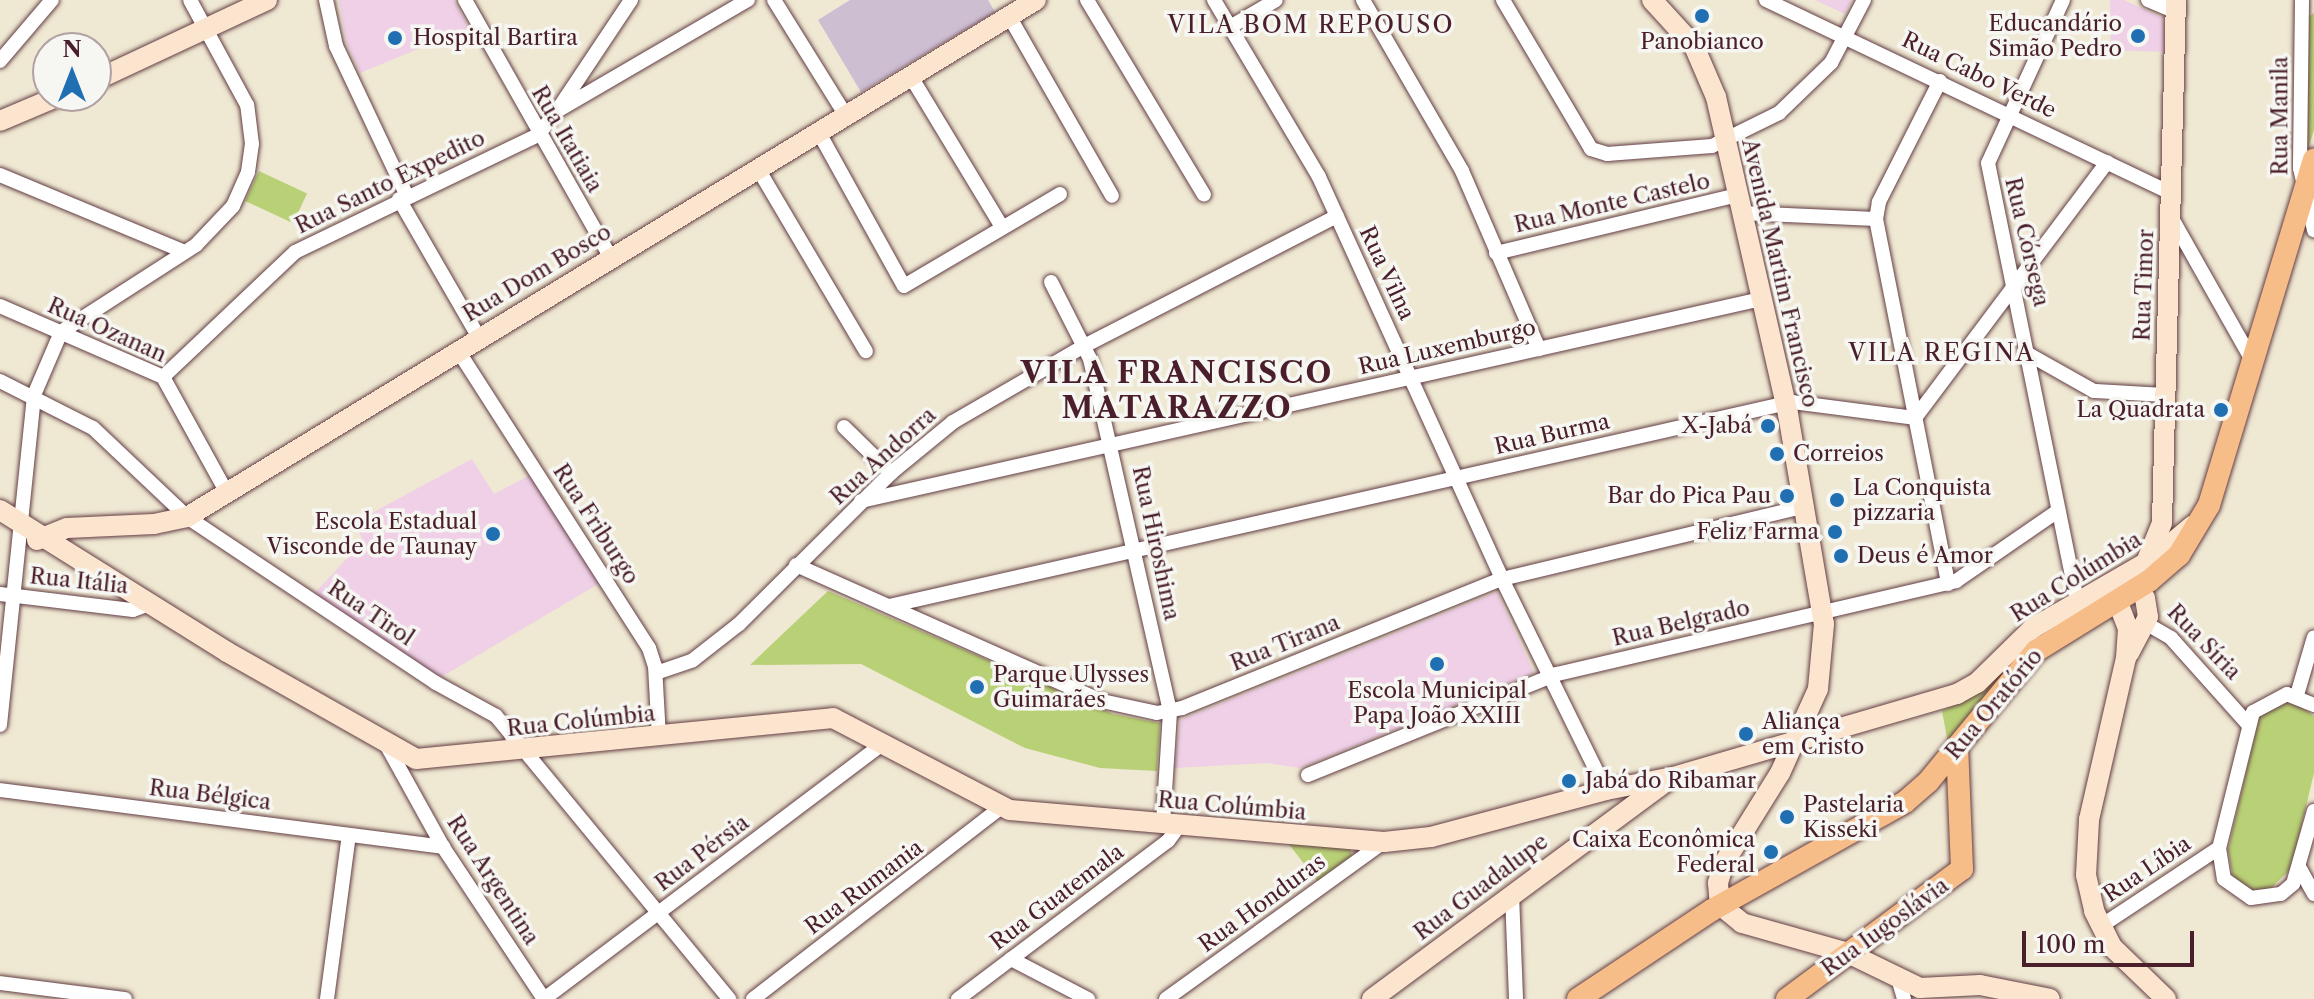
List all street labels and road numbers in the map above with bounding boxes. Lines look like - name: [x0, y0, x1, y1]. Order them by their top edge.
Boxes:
- street label: Rua Cabo Verde: [1897, 26, 2061, 124]
- street label: Rua Manila: [2267, 56, 2293, 176]
- street label: Rua Itatiaia: [526, 81, 608, 197]
- street label: Rua Santo Expedito: [291, 125, 489, 239]
- street label: Avenida Martim Francisco: [1736, 136, 1824, 410]
- street label: Rua Monte Castelo: [1512, 168, 1712, 238]
- street label: Rua Córsega: [1999, 175, 2055, 309]
- street label: Rua Dom Bosco: [458, 218, 616, 328]
- street label: Rua Vilna: [1354, 221, 1420, 325]
- street label: Rua Timor: [2129, 228, 2159, 342]
- street label: Rua Ozanan: [43, 292, 171, 368]
- street label: Rua Luxemburgo: [1356, 314, 1538, 380]
- street label: Rua Andorra: [824, 401, 942, 511]
- street label: Rua Burma: [1492, 408, 1612, 460]
- street label: Rua Friburgo: [547, 459, 645, 589]
- street label: Rua Hiroshima: [1127, 463, 1185, 623]
- street label: Rua Colúmbia: [2006, 526, 2146, 628]
- street label: Rua Itália: [28, 563, 130, 599]
- street label: Rua Tirol: [323, 574, 419, 652]
- street label: Rua Belgrado: [1610, 594, 1752, 652]
- street label: Rua Síria: [2162, 599, 2246, 685]
- street label: Rua Tirana: [1226, 609, 1344, 677]
- street label: Rua Oratório: [1940, 643, 2048, 765]
- street label: Rua Colúmbia: [505, 700, 657, 742]
- street label: Rua Bélgica: [147, 774, 273, 816]
- street label: Rua Colúmbia: [1156, 786, 1308, 826]
- street label: Rua Pérsia: [650, 809, 754, 897]
- street label: Rua Argentina: [441, 810, 545, 950]
- street label: Rua Guadalupe: [1409, 828, 1553, 946]
- street label: Rua Líbia: [2098, 830, 2196, 908]
- street label: Rua Rumania: [800, 834, 928, 940]
- street label: Rua Guatemala: [985, 838, 1129, 956]
- street label: Rua Honduras: [1194, 848, 1330, 958]
- street label: Rua Iugoslávia: [1816, 872, 1954, 982]

